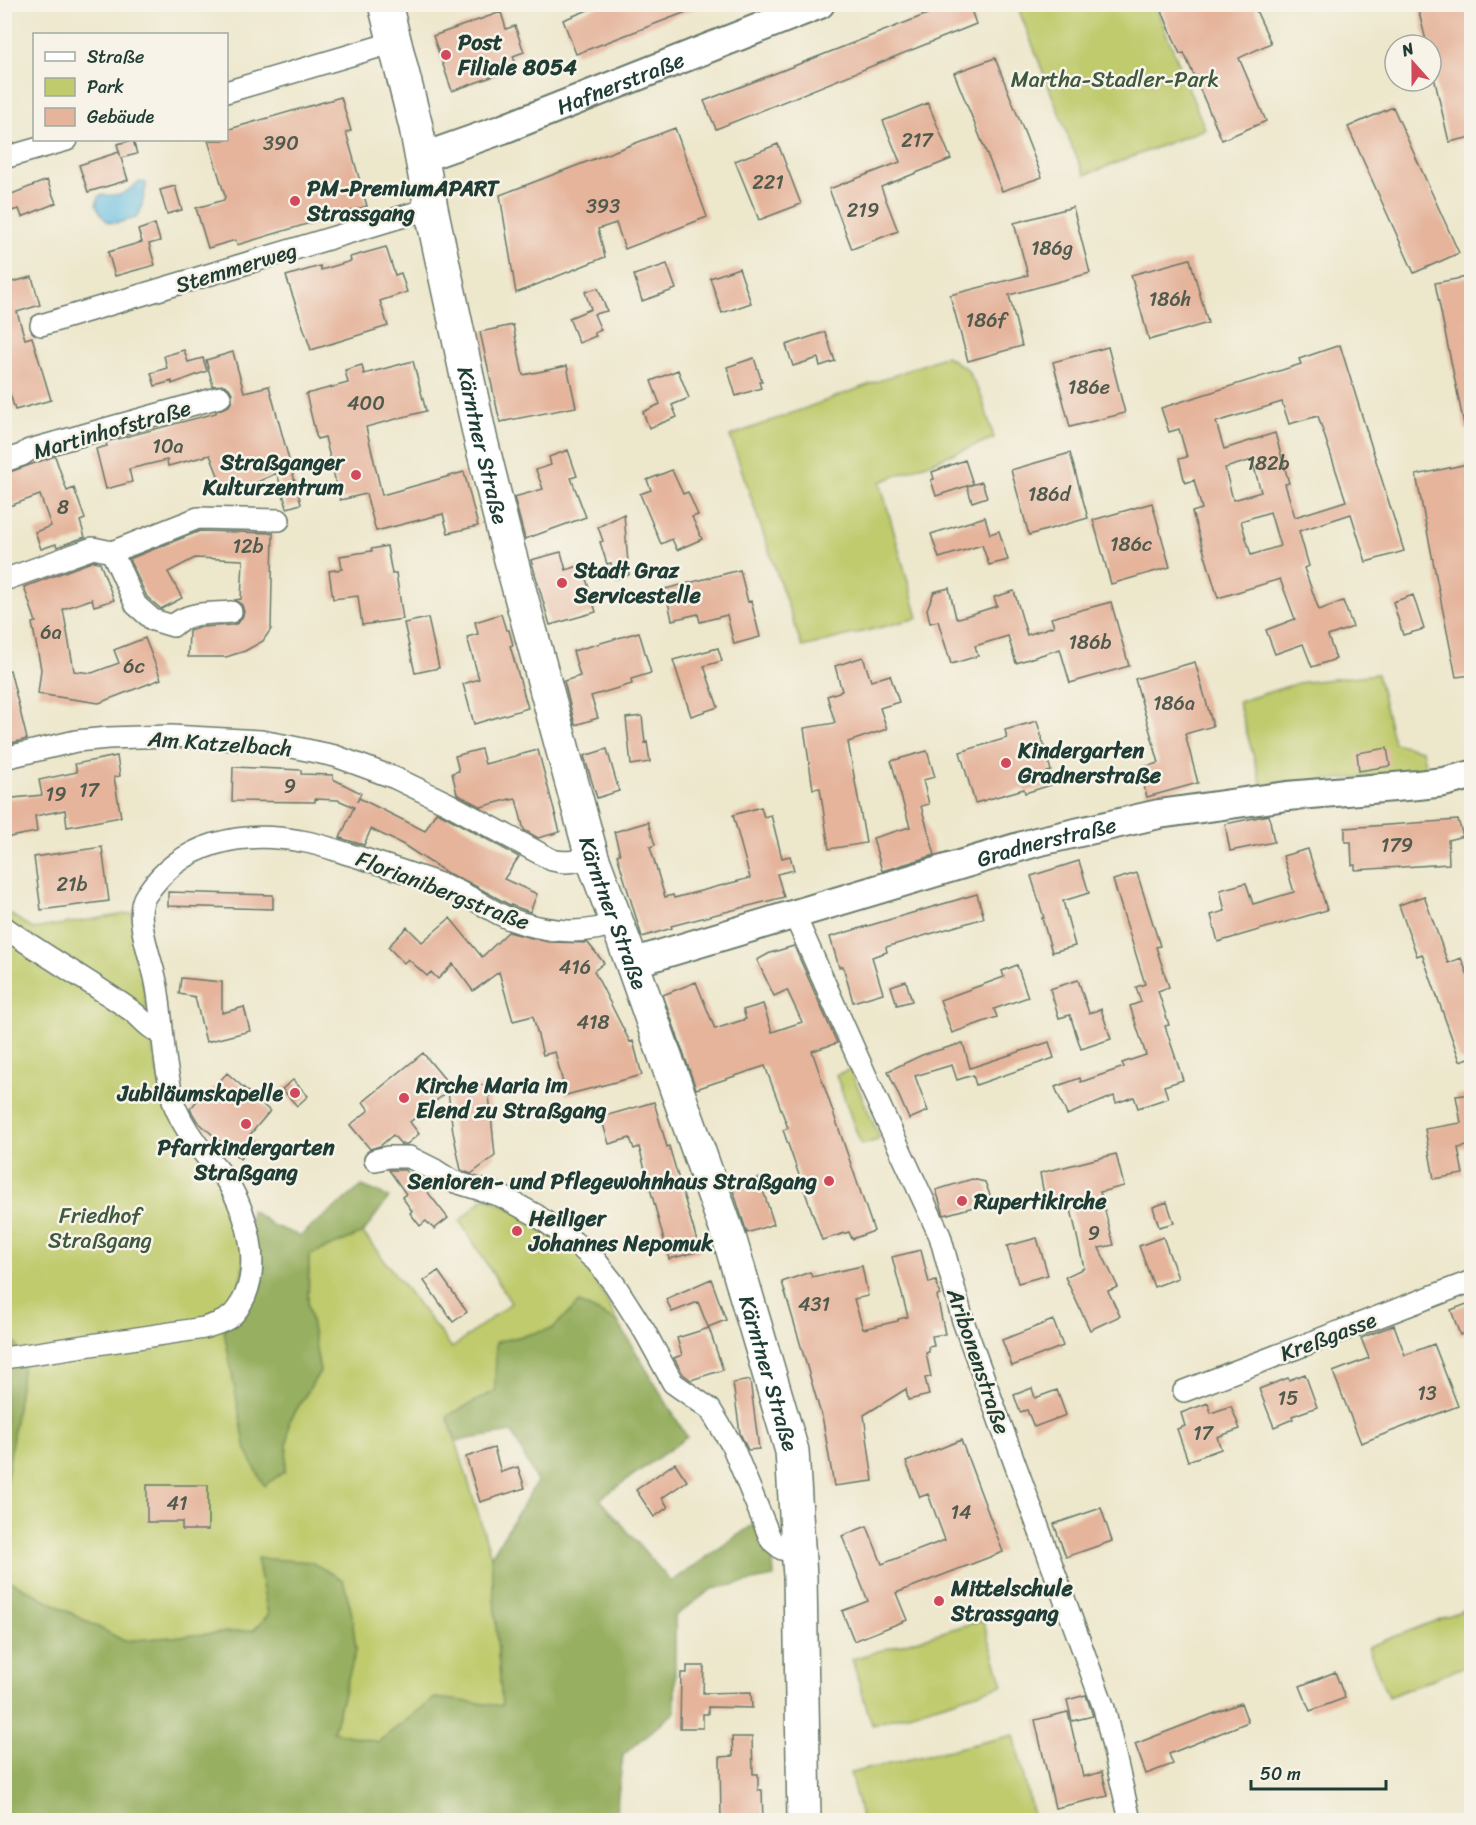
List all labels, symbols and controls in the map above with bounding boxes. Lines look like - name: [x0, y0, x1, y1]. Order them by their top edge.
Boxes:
- place label: Post Filiale 8054: [457, 23, 577, 87]
- legend: [33, 33, 228, 141]
- north arrow: [1383, 33, 1443, 93]
- text: N: [1396, 34, 1419, 65]
- street label: Hafnerstraße: [551, 40, 690, 126]
- text: Straße: [87, 41, 144, 73]
- marker: Post Filiale 8054: [439, 48, 453, 62]
- park label: Martha-Stadler-Park: [1011, 60, 1219, 99]
- text: Park: [87, 71, 124, 103]
- text: Gebäude: [87, 101, 155, 133]
- house number: 217: [901, 123, 934, 158]
- house number: 390: [263, 126, 299, 161]
- house number: 221: [752, 165, 784, 200]
- place label: PM-PremiumAPART Strassgang: [306, 169, 500, 233]
- house number: 393: [586, 189, 620, 224]
- house number: 219: [847, 193, 879, 228]
- marker: PM-PremiumAPART Strassgang: [288, 194, 302, 208]
- street label: Stemmerweg: [170, 230, 302, 305]
- house number: 186g: [1031, 231, 1073, 266]
- house number: 186h: [1149, 282, 1191, 317]
- house number: 186f: [966, 303, 1010, 338]
- street label: Kärntner Straße: [445, 363, 520, 529]
- house number: 186e: [1068, 370, 1110, 405]
- house number: 400: [347, 386, 385, 421]
- street label: Martinhofstraße: [29, 388, 196, 471]
- house number: 10a: [152, 429, 184, 464]
- place label: Straßganger Kulturzentrum: [202, 443, 346, 507]
- house number: 182b: [1246, 446, 1290, 481]
- marker: Straßganger Kulturzentrum: [349, 468, 363, 482]
- house number: 186d: [1028, 477, 1072, 512]
- house number: 8: [57, 490, 69, 525]
- house number: 186c: [1110, 527, 1152, 562]
- house number: 12b: [232, 529, 264, 564]
- place label: Stadt Graz Servicestelle: [573, 551, 702, 615]
- marker: Stadt Graz Servicestelle: [555, 576, 569, 590]
- house number: 6a: [40, 615, 62, 650]
- house number: 186b: [1069, 625, 1112, 660]
- house number: 6c: [123, 649, 145, 684]
- house number: 186a: [1153, 686, 1195, 721]
- street label: Am Katzelbach: [146, 719, 293, 768]
- place label: Kindergarten Gradnerstraße: [1017, 731, 1162, 795]
- marker: Kindergarten Gradnerstraße: [999, 756, 1013, 770]
- house number: 9: [284, 769, 296, 804]
- house number: 17: [79, 773, 101, 808]
- house number: 19: [46, 777, 66, 812]
- street label: Gradnerstraße: [972, 805, 1120, 879]
- house number: 179: [1381, 828, 1413, 863]
- street label: Kärntner Straße: [567, 832, 659, 995]
- street label: Florianibergstraße: [350, 839, 535, 942]
- house number: 21b: [56, 867, 88, 902]
- house number: 416: [559, 950, 591, 985]
- house number: 418: [576, 1005, 610, 1040]
- place label: Kirche Maria im Elend zu Straßgang: [415, 1066, 607, 1130]
- place label: Jubiläumskapelle: [116, 1074, 283, 1113]
- marker: Jubiläumskapelle: [288, 1086, 302, 1100]
- marker: Kirche Maria im Elend zu Straßgang: [397, 1091, 411, 1105]
- marker: Pfarrkindergarten Straßgang: [239, 1117, 253, 1131]
- place label: Pfarrkindergarten Straßgang: [158, 1128, 335, 1192]
- place label: Senioren- und Pflegewohnhaus Straßgang: [407, 1162, 817, 1201]
- marker: Senioren- und Pflegewohnhaus Straßgang: [822, 1174, 836, 1188]
- place label: Rupertikirche: [973, 1182, 1107, 1221]
- marker: Rupertikirche: [955, 1194, 969, 1208]
- park label: Friedhof Straßgang: [48, 1196, 152, 1260]
- place label: Heiliger Johannes Nepomuk: [527, 1199, 714, 1263]
- house number: 9: [1088, 1216, 1100, 1251]
- marker: Heiliger Johannes Nepomuk: [510, 1224, 524, 1238]
- street label: Aribonenstraße: [935, 1282, 1022, 1440]
- house number: 431: [798, 1287, 830, 1322]
- street label: Kärntner Straße: [727, 1291, 810, 1456]
- street label: Kreßgasse: [1274, 1300, 1383, 1373]
- house number: 13: [1417, 1376, 1437, 1411]
- house number: 15: [1278, 1381, 1298, 1416]
- house number: 17: [1193, 1416, 1215, 1451]
- house number: 41: [166, 1486, 188, 1521]
- house number: 14: [950, 1495, 972, 1530]
- place label: Mittelschule Strassgang: [950, 1569, 1073, 1633]
- marker: Mittelschule Strassgang: [932, 1594, 946, 1608]
- scale bar: [1251, 1753, 1386, 1791]
- text: 50 m: [1260, 1758, 1301, 1790]

